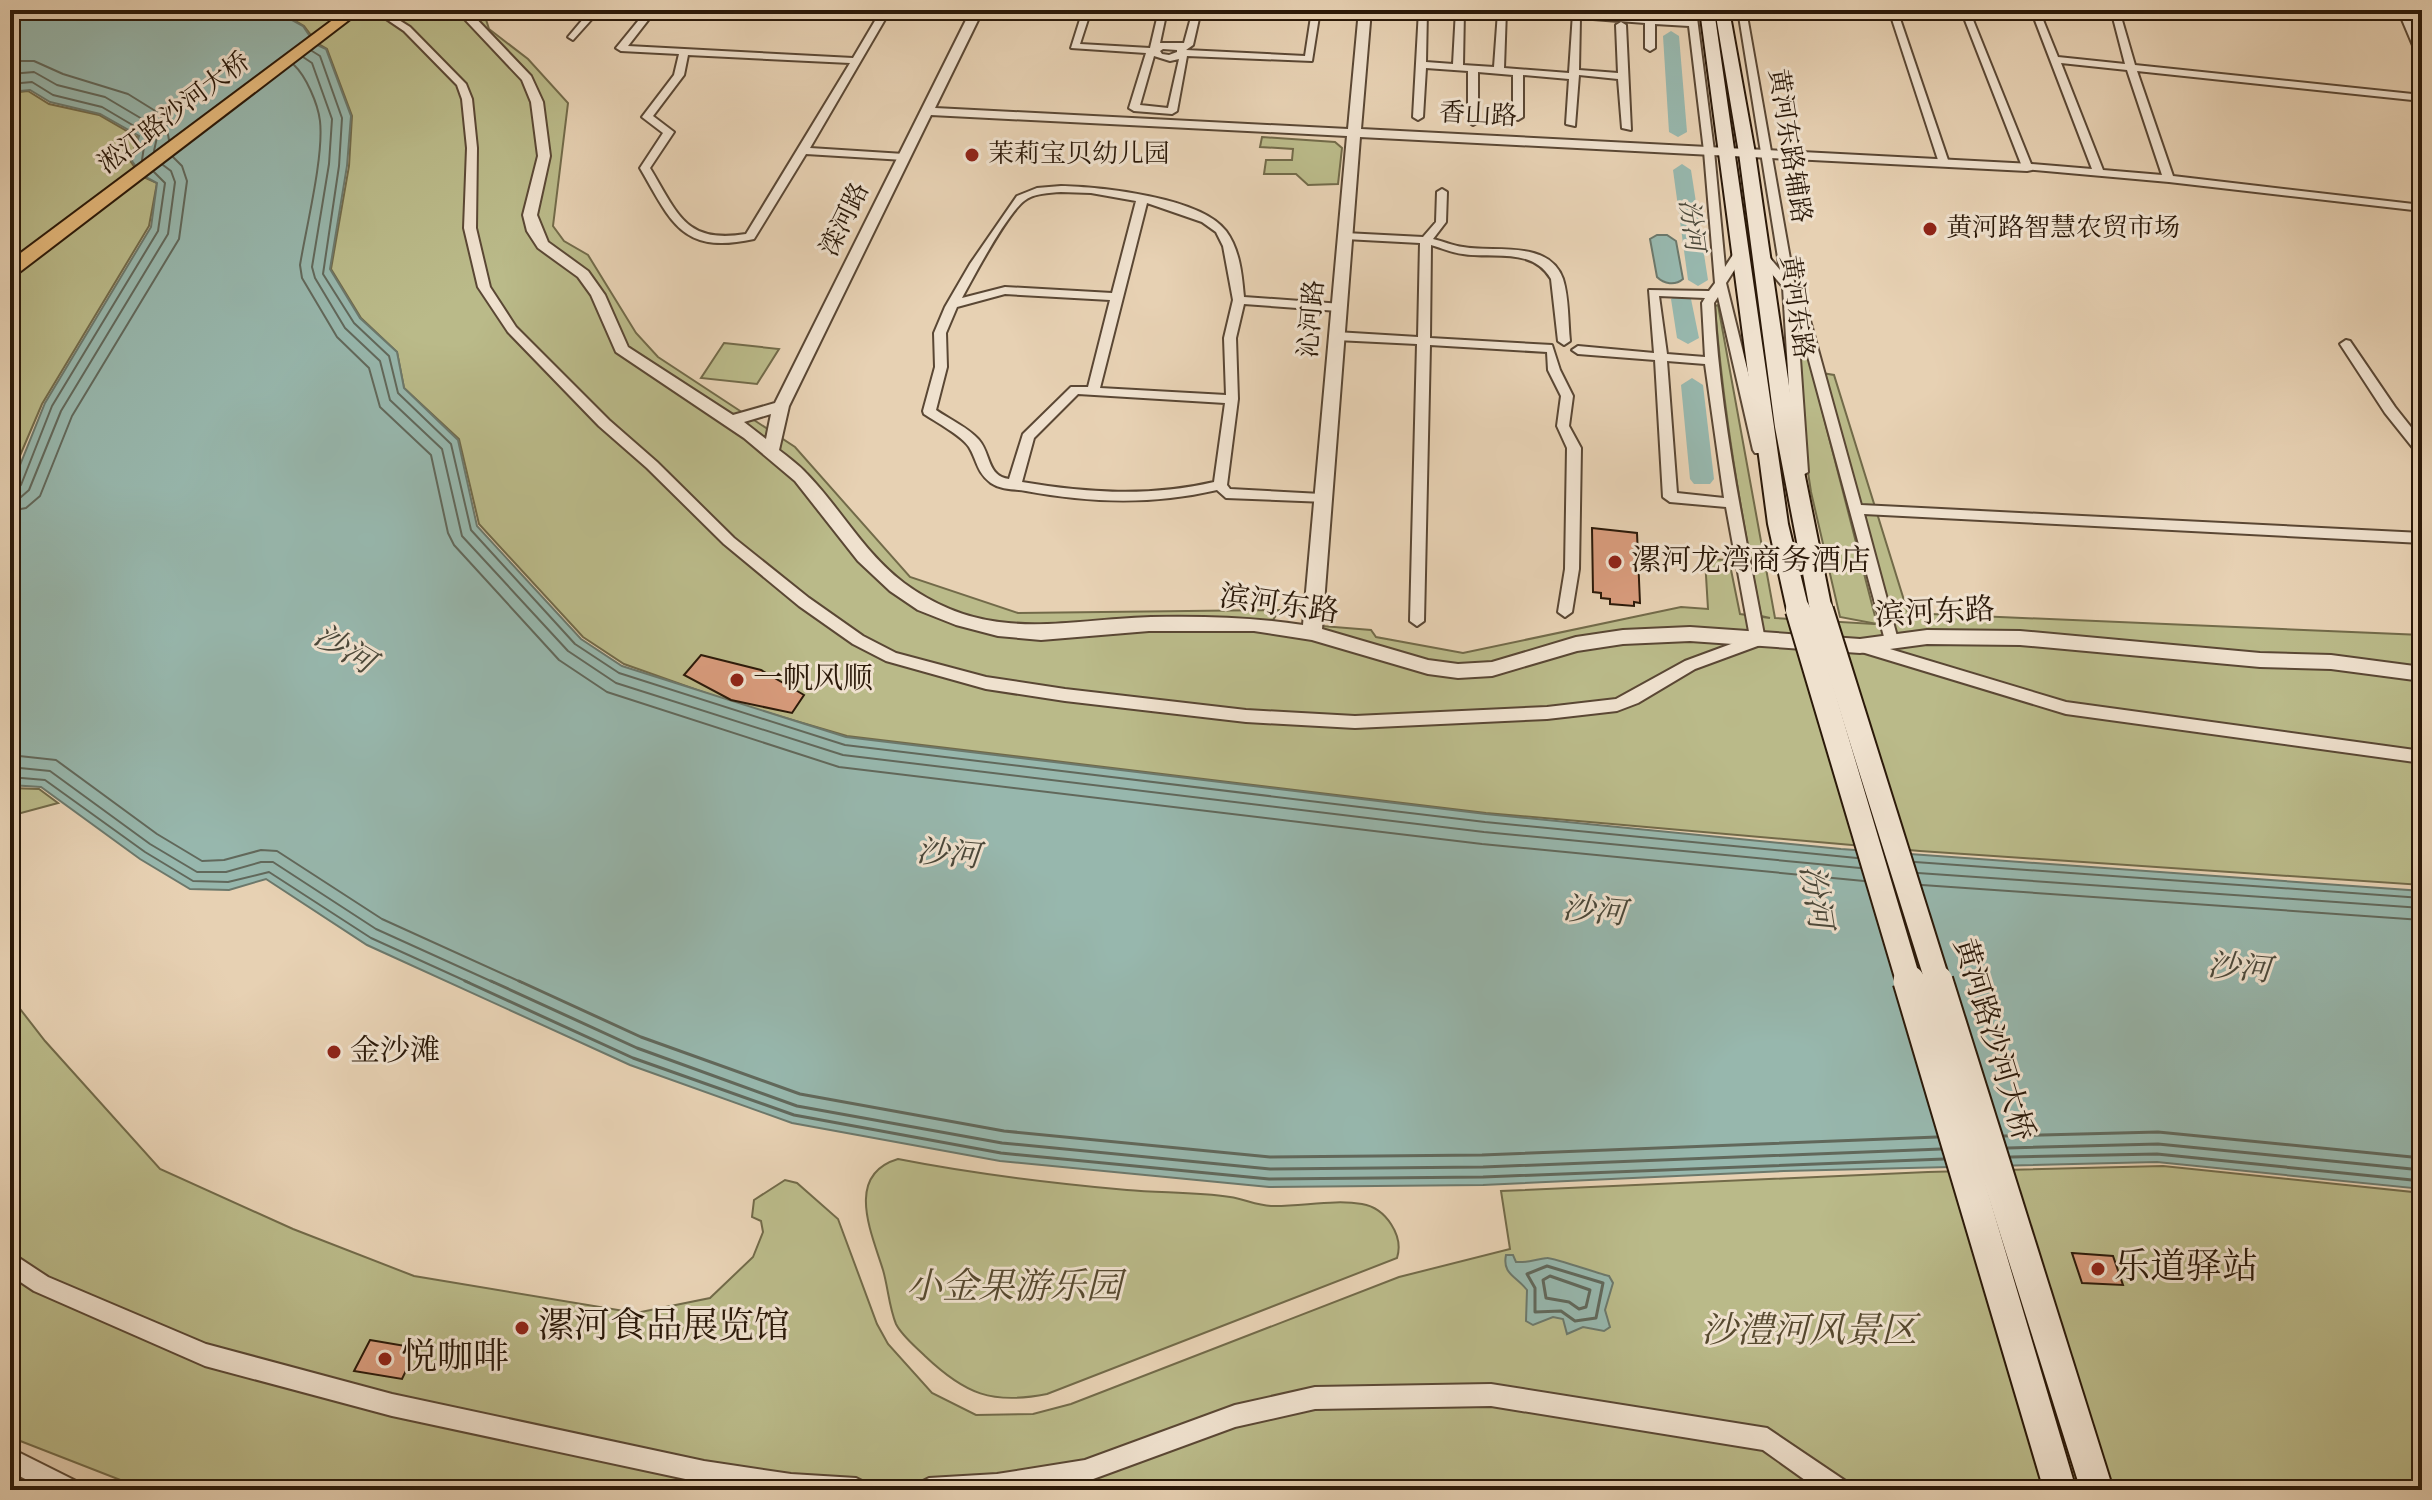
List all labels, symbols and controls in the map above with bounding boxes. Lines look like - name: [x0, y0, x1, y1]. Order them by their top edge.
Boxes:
- street label: 淞江路沙河大桥: [91, 44, 259, 184]
- street label: 黄河东路辅路: [1758, 66, 1818, 226]
- street label: 香山路: [1438, 95, 1518, 137]
- place label: 茉莉宝贝幼儿园: [988, 137, 1170, 174]
- marker: 茉莉宝贝幼儿园: [963, 146, 981, 164]
- street label: 滦河路: [812, 177, 880, 263]
- water label: 汾河: [1668, 197, 1712, 257]
- place label: 黄河路智慧农贸市场: [1946, 211, 2180, 248]
- marker: 黄河路智慧农贸市场: [1921, 220, 1939, 238]
- street label: 黄河东路: [1769, 253, 1821, 361]
- street label: 沁河路: [1291, 279, 1335, 359]
- place label: 漯河龙湾商务酒店: [1631, 541, 1871, 584]
- marker: 漯河龙湾商务酒店: [1606, 553, 1624, 571]
- street label: 滨河东路: [1217, 576, 1341, 636]
- street label: 滨河东路: [1874, 589, 1996, 639]
- water label: 沙河: [304, 615, 387, 690]
- place label: 一帆风顺: [753, 659, 873, 702]
- marker: 一帆风顺: [728, 671, 746, 689]
- water label: 沙河: [914, 830, 987, 882]
- water label: 汾河: [1786, 862, 1843, 937]
- water label: 沙河: [1560, 887, 1633, 939]
- street label: 黄河路沙河大桥: [1941, 933, 2043, 1147]
- water label: 沙河: [2205, 944, 2278, 996]
- place label: 金沙滩: [350, 1031, 440, 1074]
- marker: 金沙滩: [325, 1043, 343, 1061]
- place label: 乐道驿站: [2114, 1243, 2258, 1295]
- marker: 乐道驿站: [2089, 1260, 2107, 1278]
- park label: 小金果游乐园: [906, 1263, 1127, 1315]
- place label: 漯河食品展览馆: [538, 1302, 790, 1354]
- park label: 沙澧河风景区: [1701, 1307, 1921, 1359]
- marker: 漯河食品展览馆: [513, 1319, 531, 1337]
- place label: 悦咖啡: [401, 1333, 509, 1385]
- marker: 悦咖啡: [376, 1350, 394, 1368]

